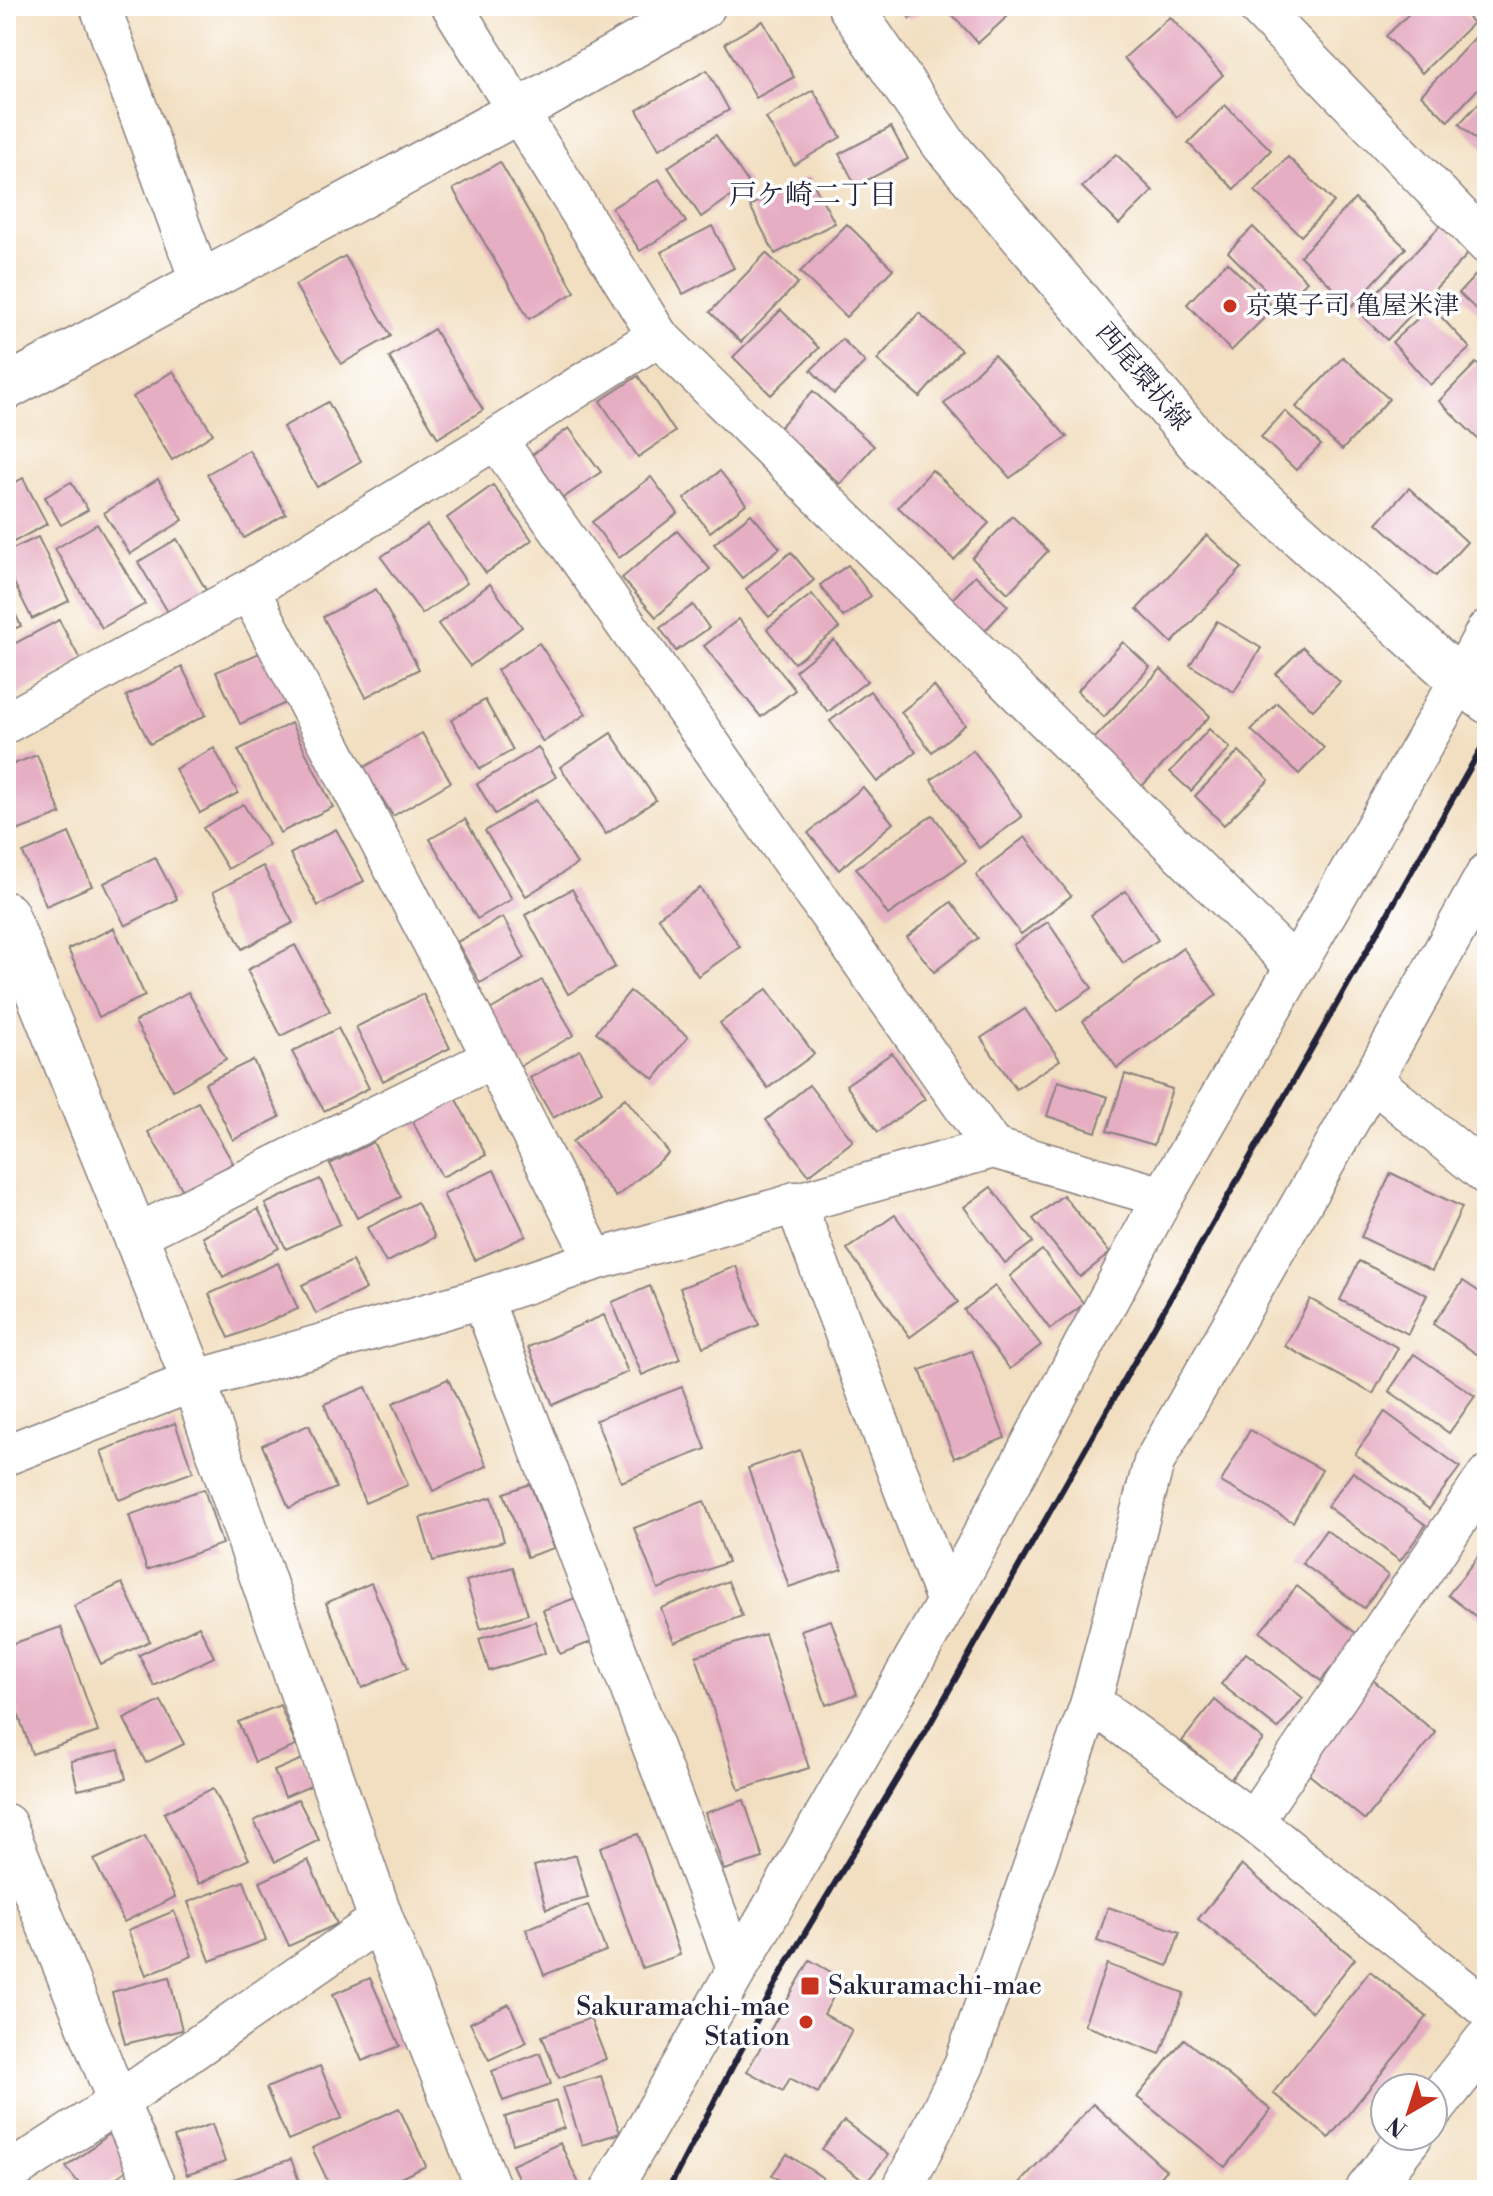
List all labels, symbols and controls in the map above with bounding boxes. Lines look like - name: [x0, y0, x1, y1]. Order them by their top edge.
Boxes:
- district label: 戸ケ崎二丁目: [729, 178, 897, 213]
- place label: 京菓子司 亀屋米津: [1246, 290, 1459, 322]
- marker: 京菓子司 亀屋米津: [1221, 297, 1239, 315]
- street label: 西尾環状線: [1089, 317, 1197, 437]
- place label: Sakuramachi-mae: [828, 1970, 1042, 2002]
- marker: Sakuramachi-mae: [799, 1975, 821, 1997]
- place label: Sakuramachi-mae Station: [576, 1991, 790, 2053]
- marker: Sakuramachi-mae Station: [797, 2013, 815, 2031]
- north arrow: [1369, 2072, 1449, 2152]
- text: N: [1382, 2110, 1413, 2142]

